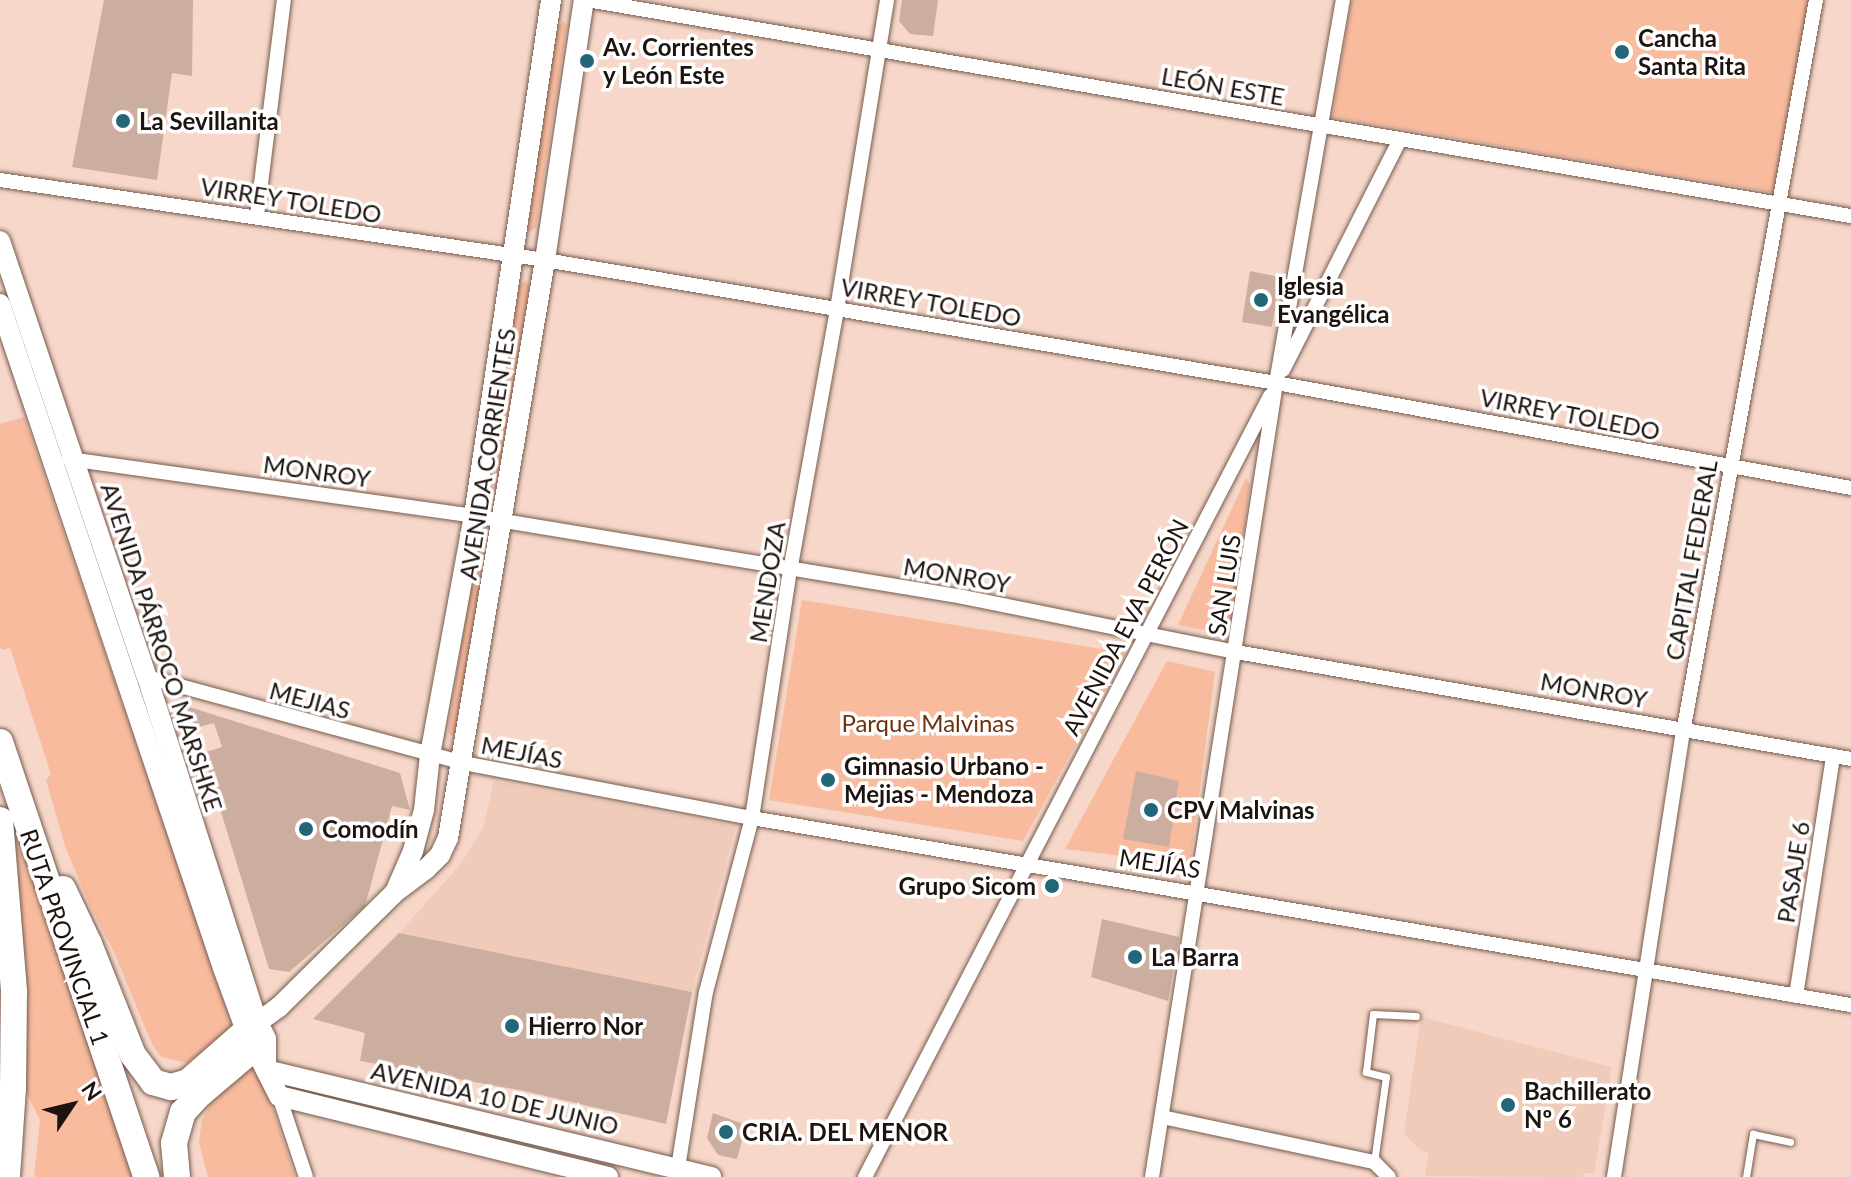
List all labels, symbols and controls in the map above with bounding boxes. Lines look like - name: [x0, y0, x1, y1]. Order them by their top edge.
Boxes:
- place label: Cancha Santa Rita: [1638, 24, 1746, 80]
- place label: Av. Corrientes y León Este: [603, 33, 754, 89]
- marker: Cancha Santa Rita: [1613, 43, 1631, 61]
- marker: Av. Corrientes y León Este: [578, 52, 596, 70]
- street label: LEÓN ESTE: [1159, 61, 1287, 111]
- place label: La Sevillanita: [139, 107, 279, 135]
- marker: La Sevillanita: [114, 112, 132, 130]
- street label: VIRREY TOLEDO: [198, 171, 384, 229]
- street label: VIRREY TOLEDO: [838, 272, 1024, 332]
- place label: Iglesia Evangélica: [1277, 272, 1390, 328]
- marker: Iglesia Evangélica: [1252, 291, 1270, 309]
- street label: AVENIDA CORRIENTES: [453, 326, 521, 582]
- street label: VIRREY TOLEDO: [1477, 382, 1663, 446]
- street label: MONROY: [262, 449, 372, 493]
- street label: CAPITAL FEDERAL: [1659, 457, 1723, 663]
- street label: AVENIDA PÁRROCO MARSHKE: [95, 479, 229, 815]
- street label: AVENIDA EVA PERÓN: [1055, 513, 1195, 741]
- street label: MENDOZA: [743, 519, 791, 645]
- street label: SAN LUIS: [1202, 532, 1246, 638]
- street label: MONROY: [901, 551, 1013, 599]
- street label: MONROY: [1538, 666, 1650, 714]
- street label: MEJIAS: [267, 675, 353, 725]
- park label: Parque Malvinas: [841, 709, 1015, 737]
- street label: MEJÍAS: [479, 730, 565, 774]
- place label: Gimnasio Urbano - Mejias - Mendoza: [844, 752, 1044, 808]
- marker: Gimnasio Urbano - Mejias - Mendoza: [819, 771, 837, 789]
- place label: CPV Malvinas: [1167, 796, 1315, 824]
- marker: CPV Malvinas: [1142, 801, 1160, 819]
- place label: Comodín: [322, 815, 419, 843]
- street label: PASAJE 6: [1771, 819, 1815, 925]
- marker: Comodín: [297, 820, 315, 838]
- street label: RUTA PROVINCIAL 1: [14, 824, 116, 1050]
- street label: MEJÍAS: [1117, 842, 1203, 884]
- place label: Grupo Sicom: [899, 872, 1036, 900]
- marker: Grupo Sicom: [1043, 877, 1061, 895]
- place label: La Barra: [1151, 943, 1239, 971]
- marker: La Barra: [1126, 948, 1144, 966]
- place label: Hierro Nor: [528, 1012, 643, 1040]
- marker: Hierro Nor: [503, 1017, 521, 1035]
- street label: AVENIDA 10 DE JUNIO: [368, 1055, 622, 1141]
- north arrow: [32, 1065, 112, 1145]
- text: N: [76, 1076, 108, 1106]
- place label: Bachillerato Nº 6: [1524, 1077, 1651, 1133]
- marker: Bachillerato Nº 6: [1499, 1096, 1517, 1114]
- place label: CRIA. DEL MENOR: [742, 1118, 949, 1146]
- marker: CRIA. DEL MENOR: [717, 1123, 735, 1141]

